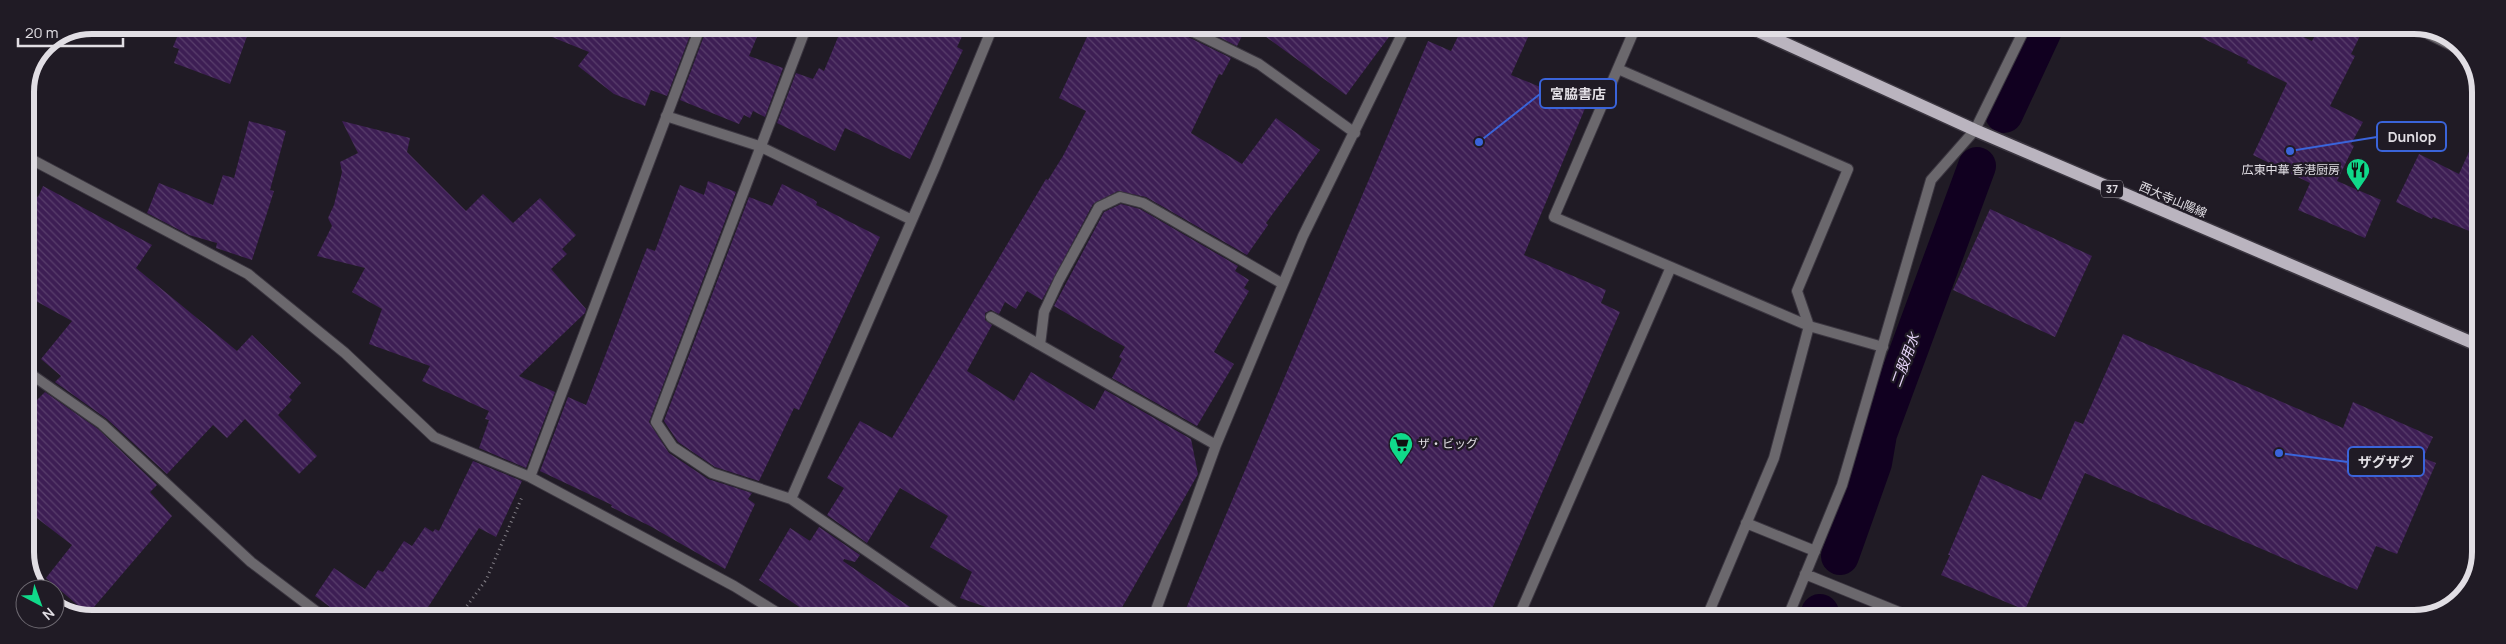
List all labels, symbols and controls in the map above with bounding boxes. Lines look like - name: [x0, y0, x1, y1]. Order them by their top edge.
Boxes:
- scale bar: [18, 15, 122, 47]
- text: 20 m: [25, 22, 58, 43]
- callout: 宮脇書店: [1540, 79, 1616, 108]
- text: 宮脇書店: [1550, 84, 1606, 103]
- callout: Dunlop: [2377, 122, 2446, 151]
- text: Dunlop: [2388, 127, 2437, 146]
- restaurant icon: 広東中華 香港厨房: [2345, 157, 2371, 191]
- place label: 広東中華 香港厨房: [2242, 161, 2340, 178]
- street label: 西大寺山陽線: [2137, 178, 2210, 221]
- road number: 37: [2101, 180, 2123, 198]
- water label: 二股用水: [1886, 328, 1924, 389]
- supermarket icon: ザ・ビッグ: [1388, 431, 1414, 465]
- place label: ザ・ビッグ: [1418, 435, 1478, 452]
- callout: ザグザグ: [2348, 447, 2424, 476]
- text: ザグザグ: [2358, 452, 2414, 471]
- north arrow: [15, 579, 65, 629]
- text: N: [39, 604, 59, 625]

